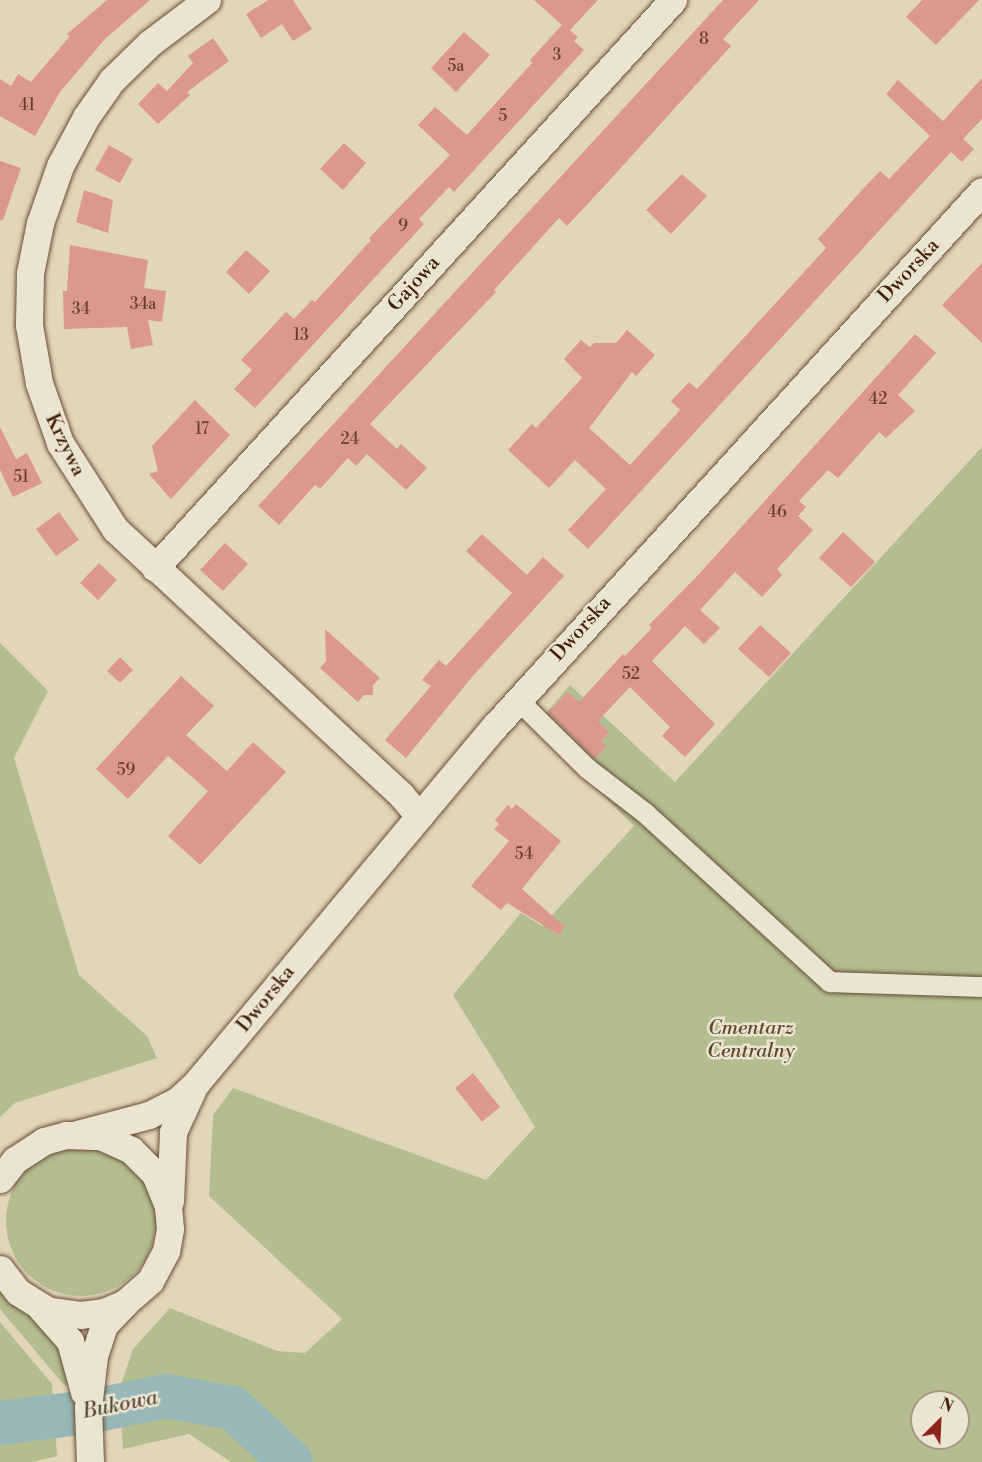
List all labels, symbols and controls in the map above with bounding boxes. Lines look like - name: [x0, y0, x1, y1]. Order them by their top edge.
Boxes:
- house number: 8: [699, 29, 709, 49]
- house number: 3: [553, 45, 561, 65]
- house number: 5a: [448, 56, 464, 76]
- house number: 41: [19, 95, 35, 115]
- house number: 5: [499, 106, 507, 126]
- house number: 9: [398, 216, 408, 236]
- street label: Dworska: [873, 234, 945, 308]
- street label: Gajowa: [383, 251, 445, 317]
- house number: 34a: [130, 294, 156, 314]
- house number: 34: [72, 299, 90, 319]
- house number: 13: [293, 325, 309, 345]
- house number: 42: [869, 389, 887, 409]
- street label: Krzywa: [40, 410, 90, 480]
- house number: 17: [195, 419, 209, 439]
- house number: 24: [341, 429, 359, 449]
- house number: 51: [13, 467, 29, 487]
- house number: 46: [767, 502, 787, 522]
- street label: Dworska: [546, 592, 616, 666]
- house number: 52: [622, 664, 640, 684]
- house number: 59: [117, 760, 135, 780]
- house number: 54: [515, 844, 533, 864]
- street label: Dworska: [232, 961, 300, 1037]
- park label: Cmentarz Centralny: [707, 1016, 795, 1063]
- water label: Bukowa: [80, 1385, 160, 1425]
- north arrow: [910, 1390, 970, 1450]
- text: N: [937, 1394, 956, 1417]

